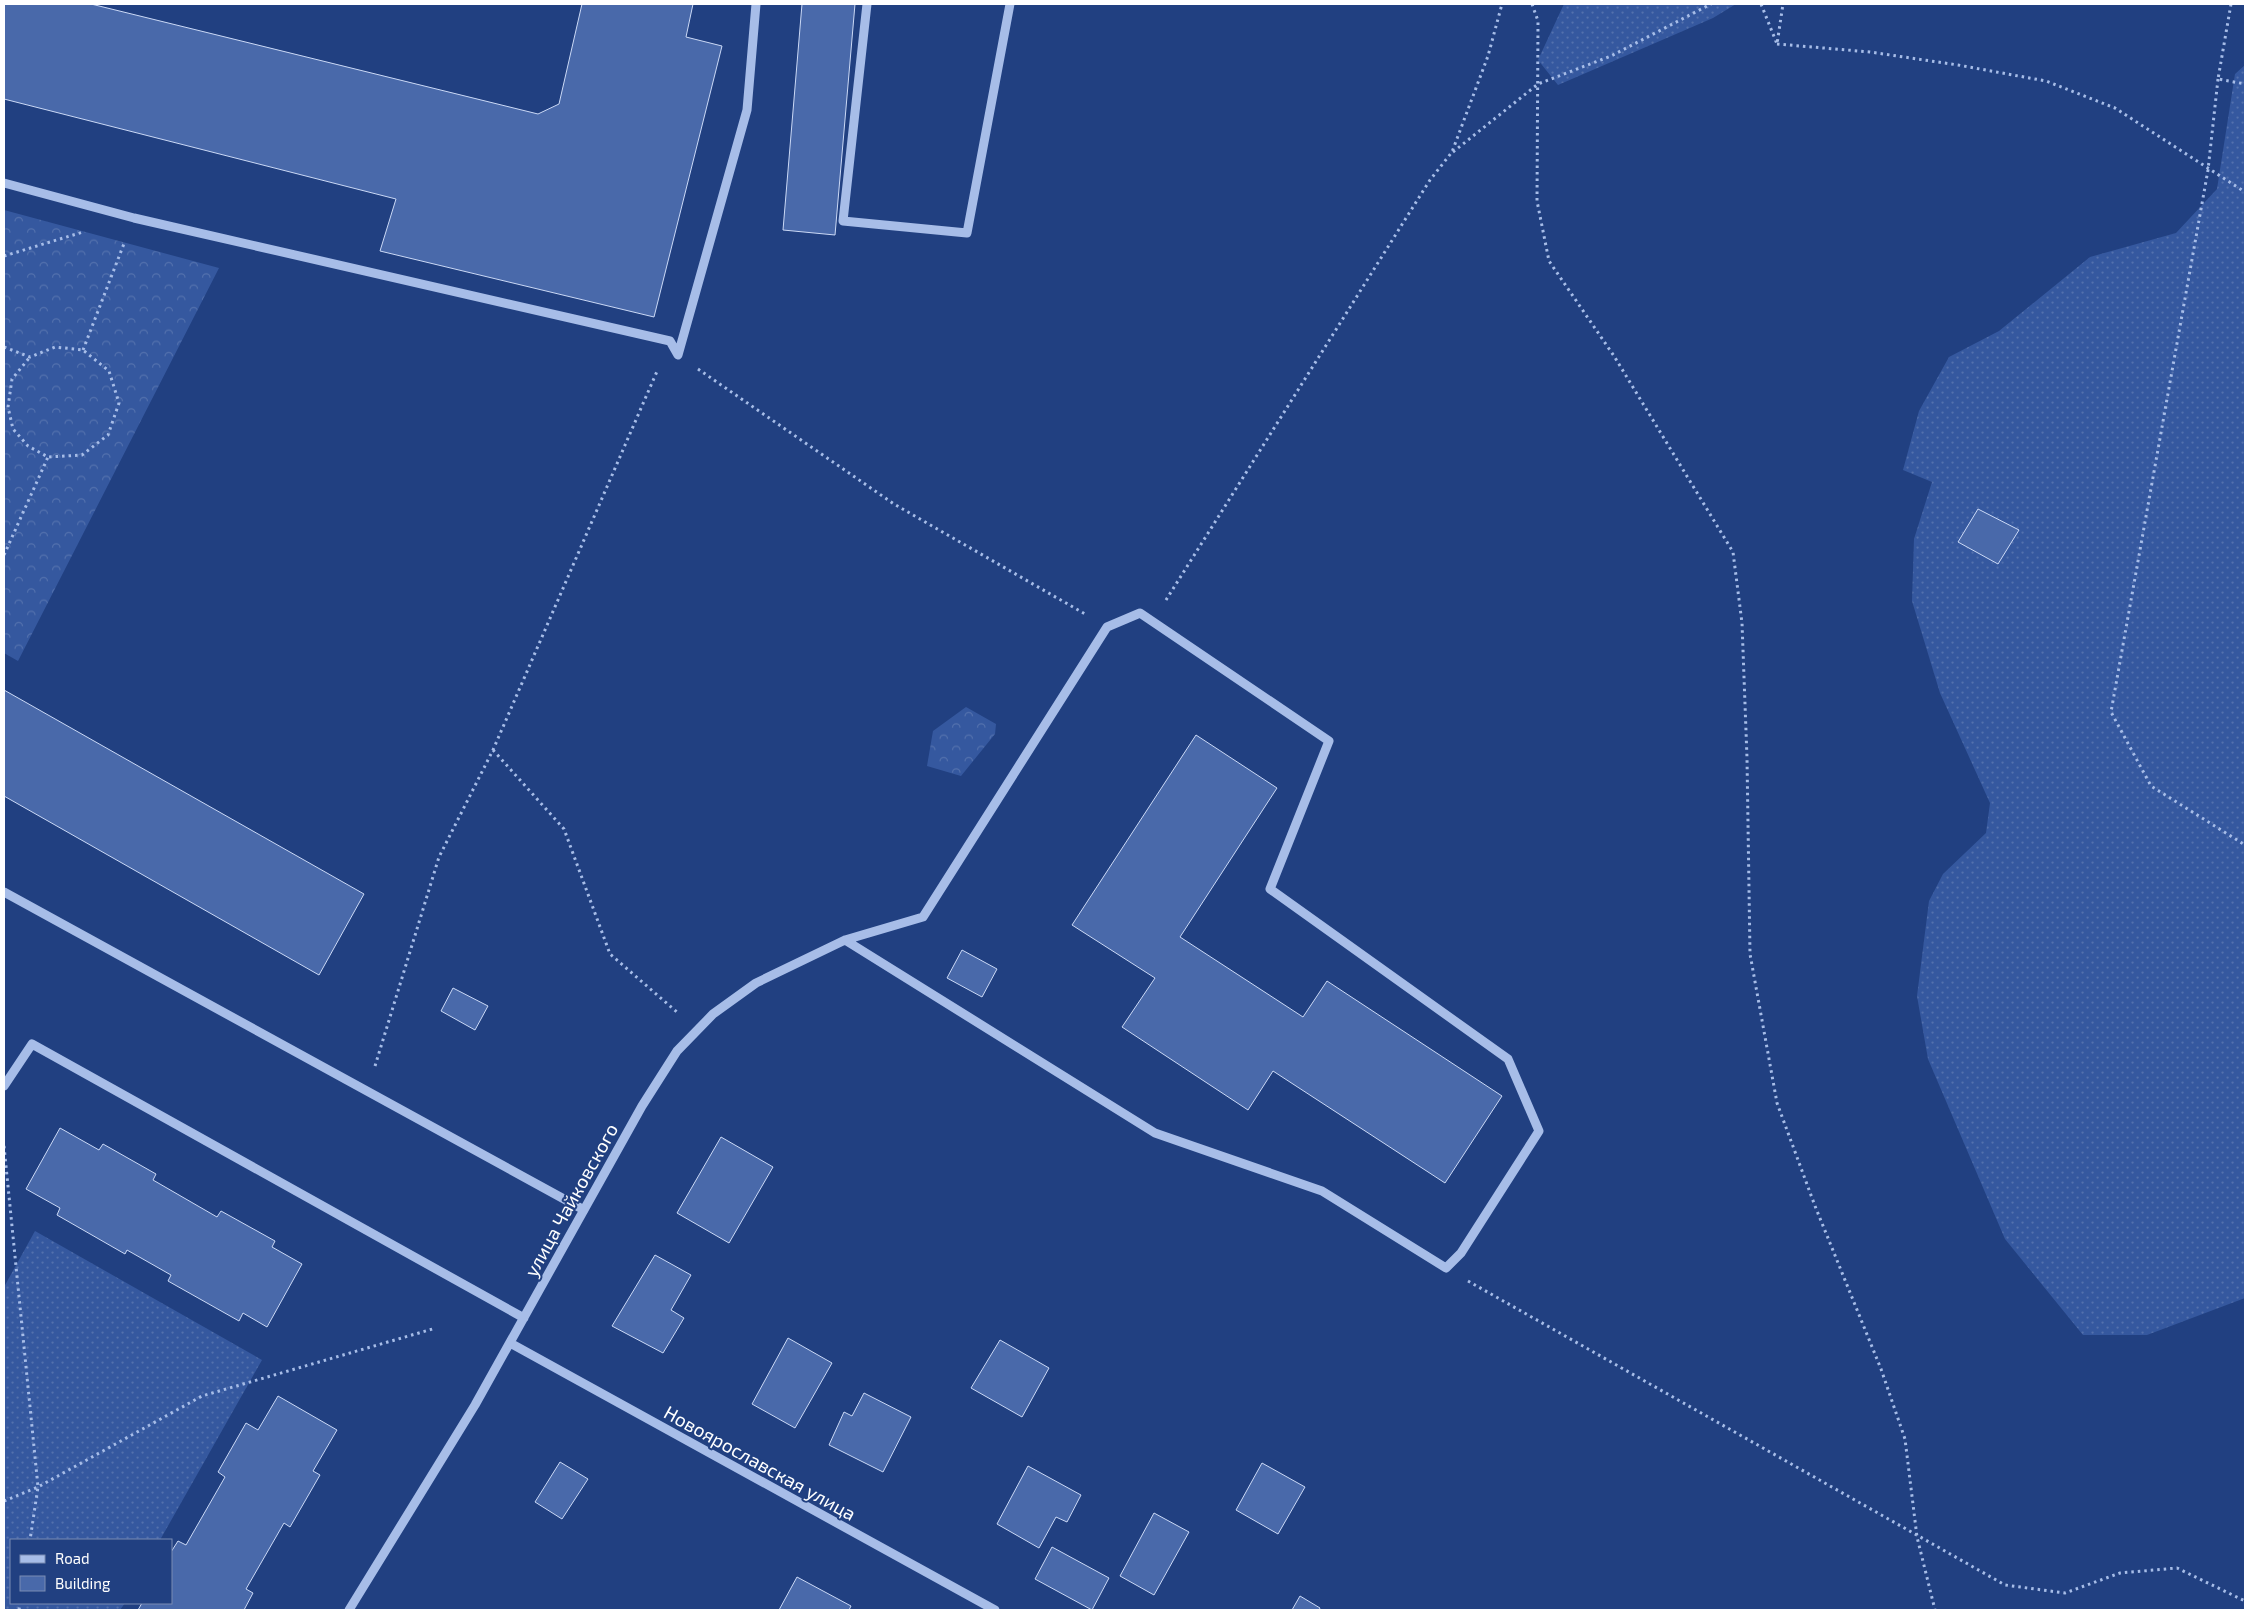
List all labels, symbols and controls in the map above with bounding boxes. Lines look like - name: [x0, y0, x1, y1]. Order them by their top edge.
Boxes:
- street label: улица Чайковского: [519, 1119, 623, 1281]
- street label: Новоярославская улица: [660, 1400, 860, 1526]
- legend: [10, 1539, 172, 1604]
- text: Road: [55, 1549, 90, 1567]
- text: Building: [55, 1574, 111, 1592]

